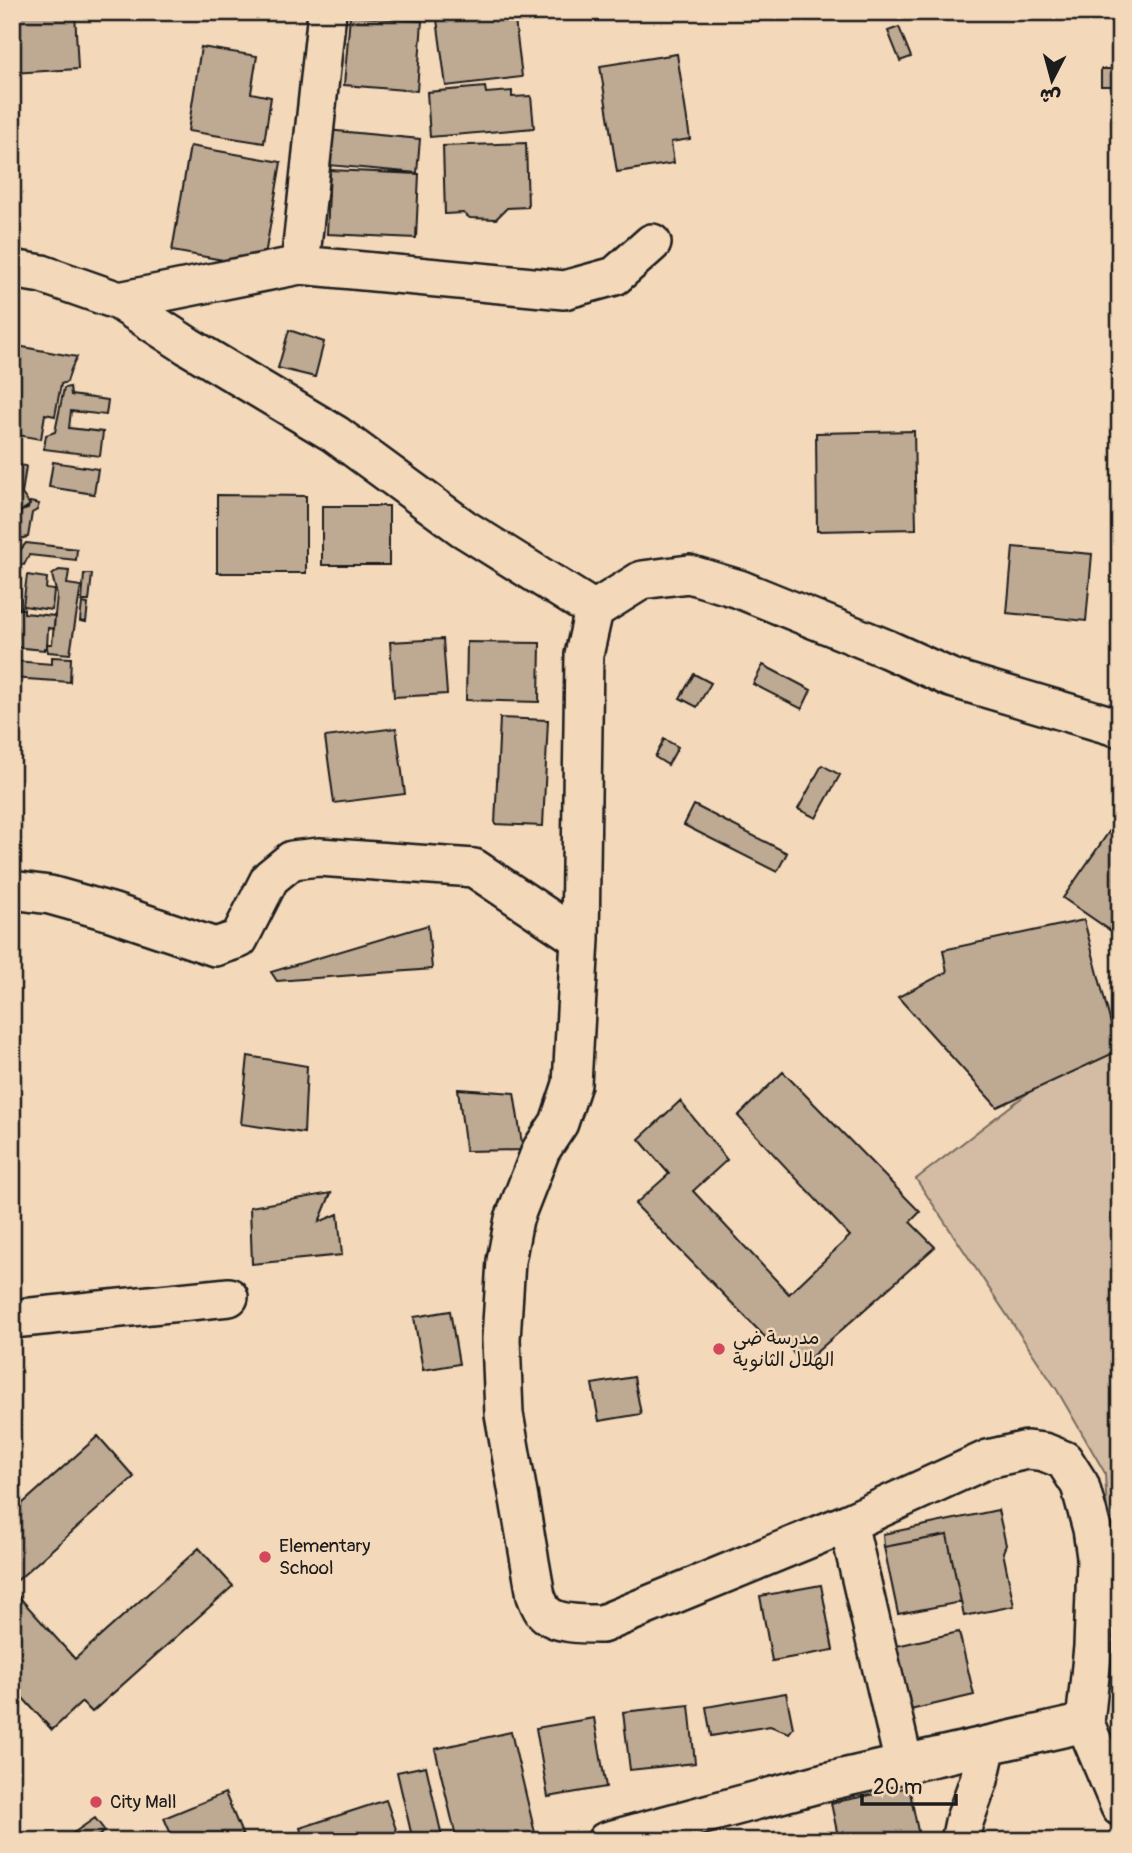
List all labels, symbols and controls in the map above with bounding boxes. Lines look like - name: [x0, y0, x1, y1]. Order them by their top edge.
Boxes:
- north arrow: [1016, 46, 1086, 116]
- text: ش: [1039, 83, 1062, 109]
- place label: مدرسة ضي الهلال الثانوية: [733, 1326, 834, 1372]
- marker: مدرسة ضي الهلال الثانوية: [711, 1341, 727, 1357]
- place label: Elementary School: [279, 1534, 370, 1580]
- marker: Elementary School: [257, 1549, 273, 1565]
- scale bar: [862, 1762, 957, 1806]
- text: 20 m: [873, 1774, 922, 1801]
- place label: City Mall: [110, 1790, 177, 1814]
- marker: City Mall: [88, 1794, 104, 1810]

